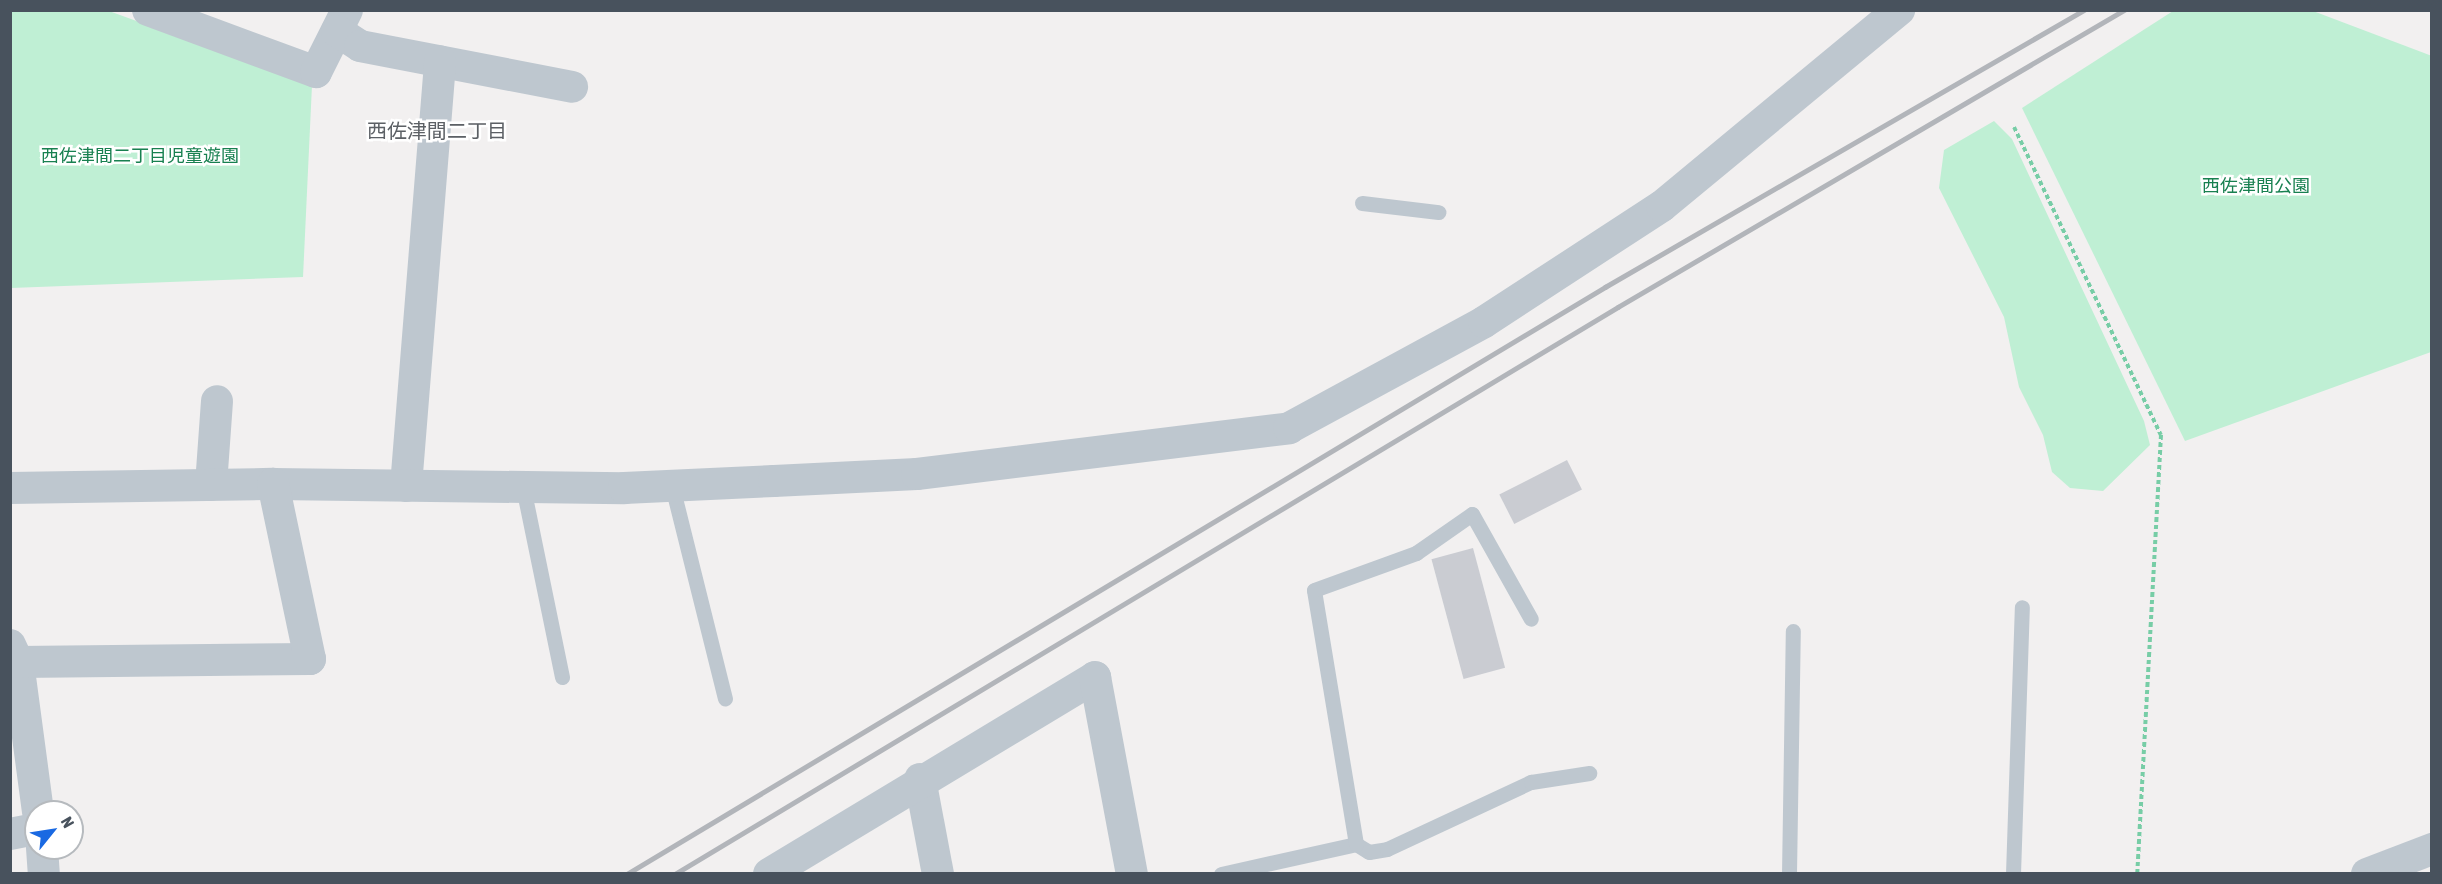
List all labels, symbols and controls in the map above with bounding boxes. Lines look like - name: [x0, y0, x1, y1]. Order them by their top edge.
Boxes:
- district label: 西佐津間二丁目: [367, 118, 507, 142]
- park label: 西佐津間二丁目児童遊園: [41, 145, 239, 167]
- park label: 西佐津間公園: [2202, 175, 2310, 197]
- north arrow: [24, 800, 84, 860]
- text: N: [58, 813, 78, 831]

